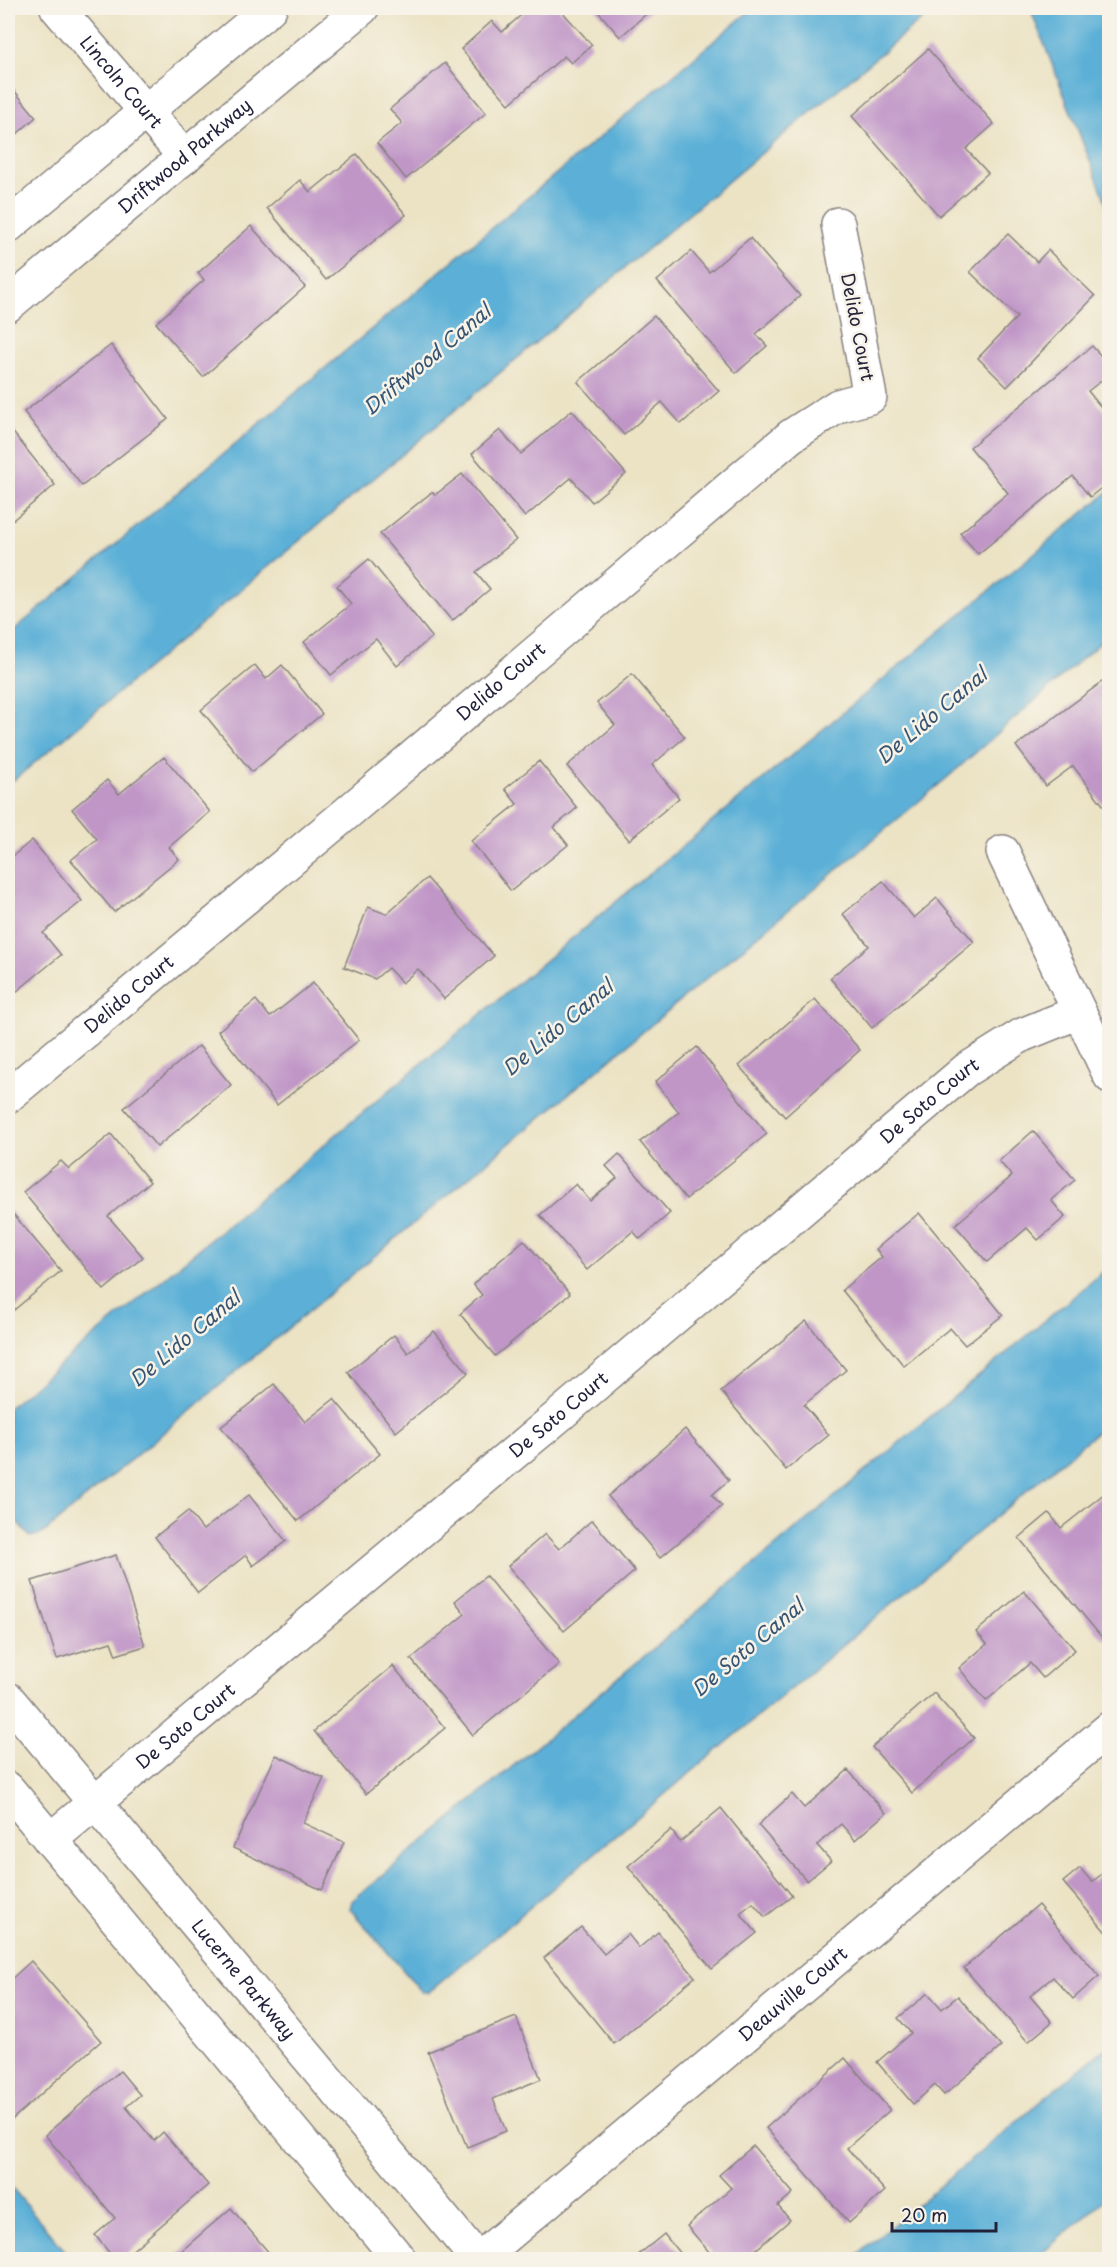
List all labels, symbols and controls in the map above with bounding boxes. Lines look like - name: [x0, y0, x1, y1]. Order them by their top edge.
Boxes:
- street label: Lincoln Court: [74, 29, 170, 134]
- street label: Driftwood Parkway: [111, 91, 257, 220]
- street label: Delido Court: [835, 270, 882, 383]
- water label: Driftwood Canal: [356, 294, 500, 422]
- street label: Delido Court: [450, 635, 551, 727]
- water label: De Lido Canal: [869, 658, 996, 771]
- street label: Delido Court: [78, 948, 179, 1039]
- water label: De Lido Canal: [495, 970, 622, 1083]
- street label: De Soto Court: [873, 1050, 984, 1149]
- water label: De Lido Canal: [122, 1281, 249, 1394]
- street label: De Soto Court: [503, 1364, 613, 1464]
- water label: De Soto Canal: [685, 1589, 813, 1703]
- street label: De Soto Court: [129, 1676, 241, 1775]
- street label: Lucerne Parkway: [186, 1913, 303, 2045]
- street label: Deauville Court: [732, 1940, 853, 2047]
- scale bar: [892, 2195, 996, 2233]
- text: 20 m: [901, 2201, 947, 2228]

